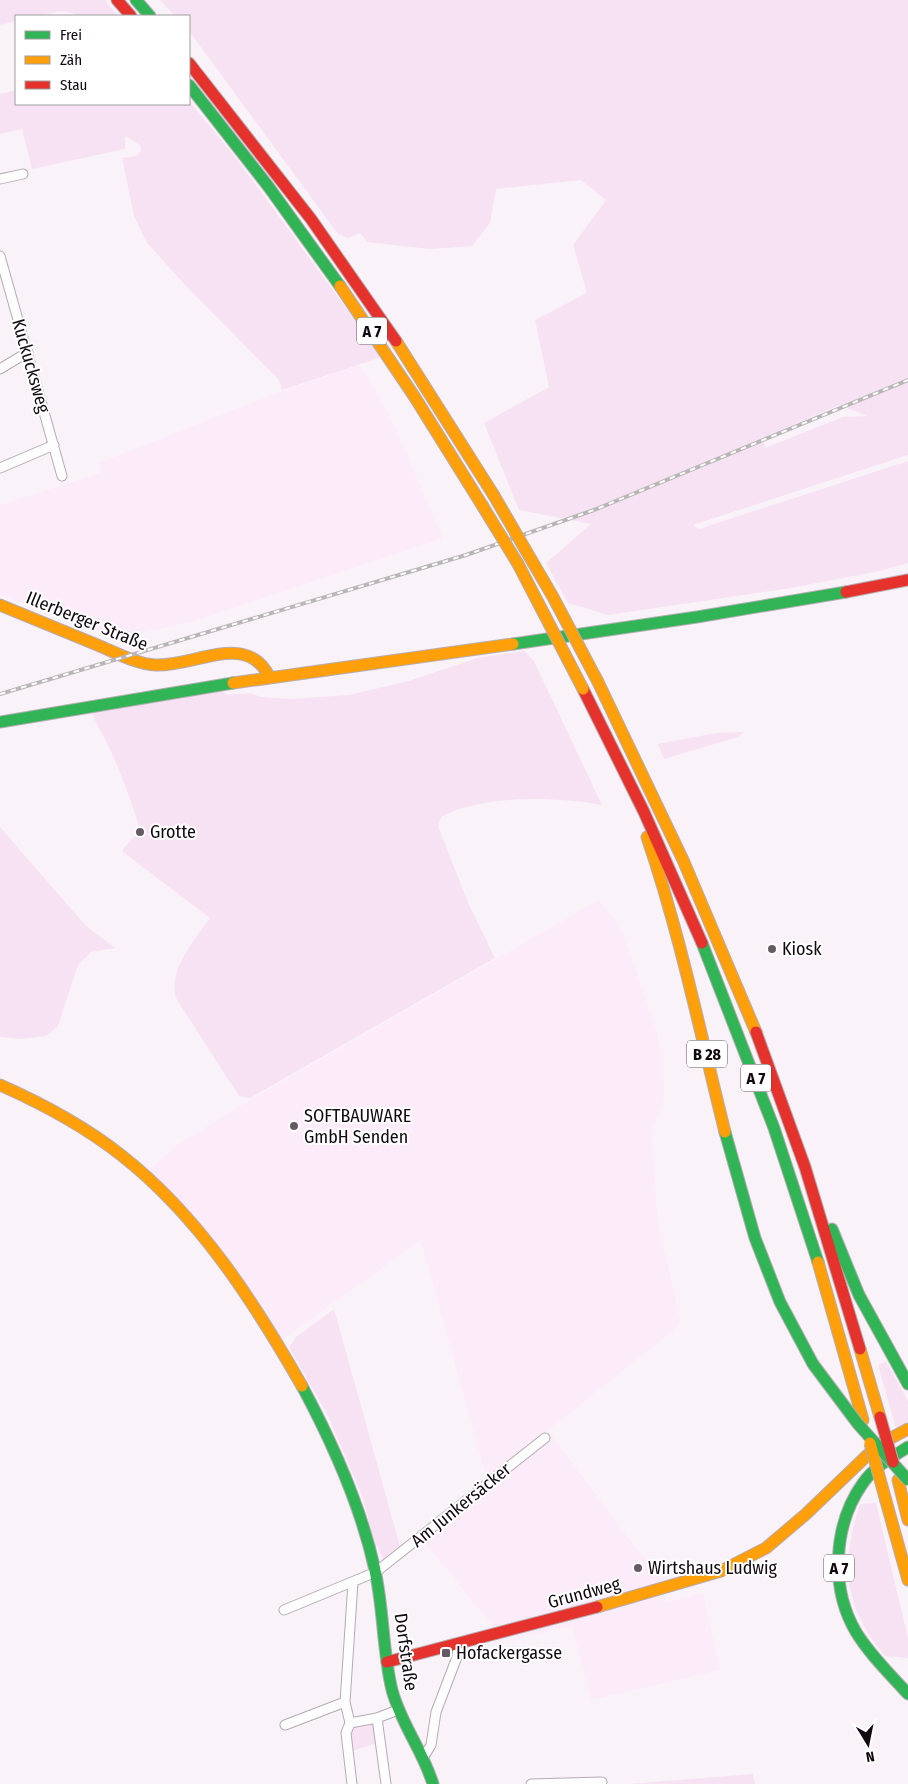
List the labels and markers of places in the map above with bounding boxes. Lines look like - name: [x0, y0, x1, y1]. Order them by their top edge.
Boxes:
- place label: Grotte: [150, 821, 196, 843]
- marker: Grotte: [134, 826, 146, 838]
- place label: Kiosk: [782, 938, 822, 960]
- marker: Kiosk: [766, 943, 778, 955]
- place label: SOFTBAUWARE GmbH Senden: [304, 1105, 411, 1148]
- marker: SOFTBAUWARE GmbH Senden: [288, 1120, 300, 1132]
- place label: Wirtshaus Ludwig: [648, 1557, 778, 1579]
- marker: Wirtshaus Ludwig: [632, 1562, 644, 1574]
- place label: Hofackergasse: [456, 1642, 562, 1664]
- marker: Hofackergasse: [440, 1647, 452, 1659]

